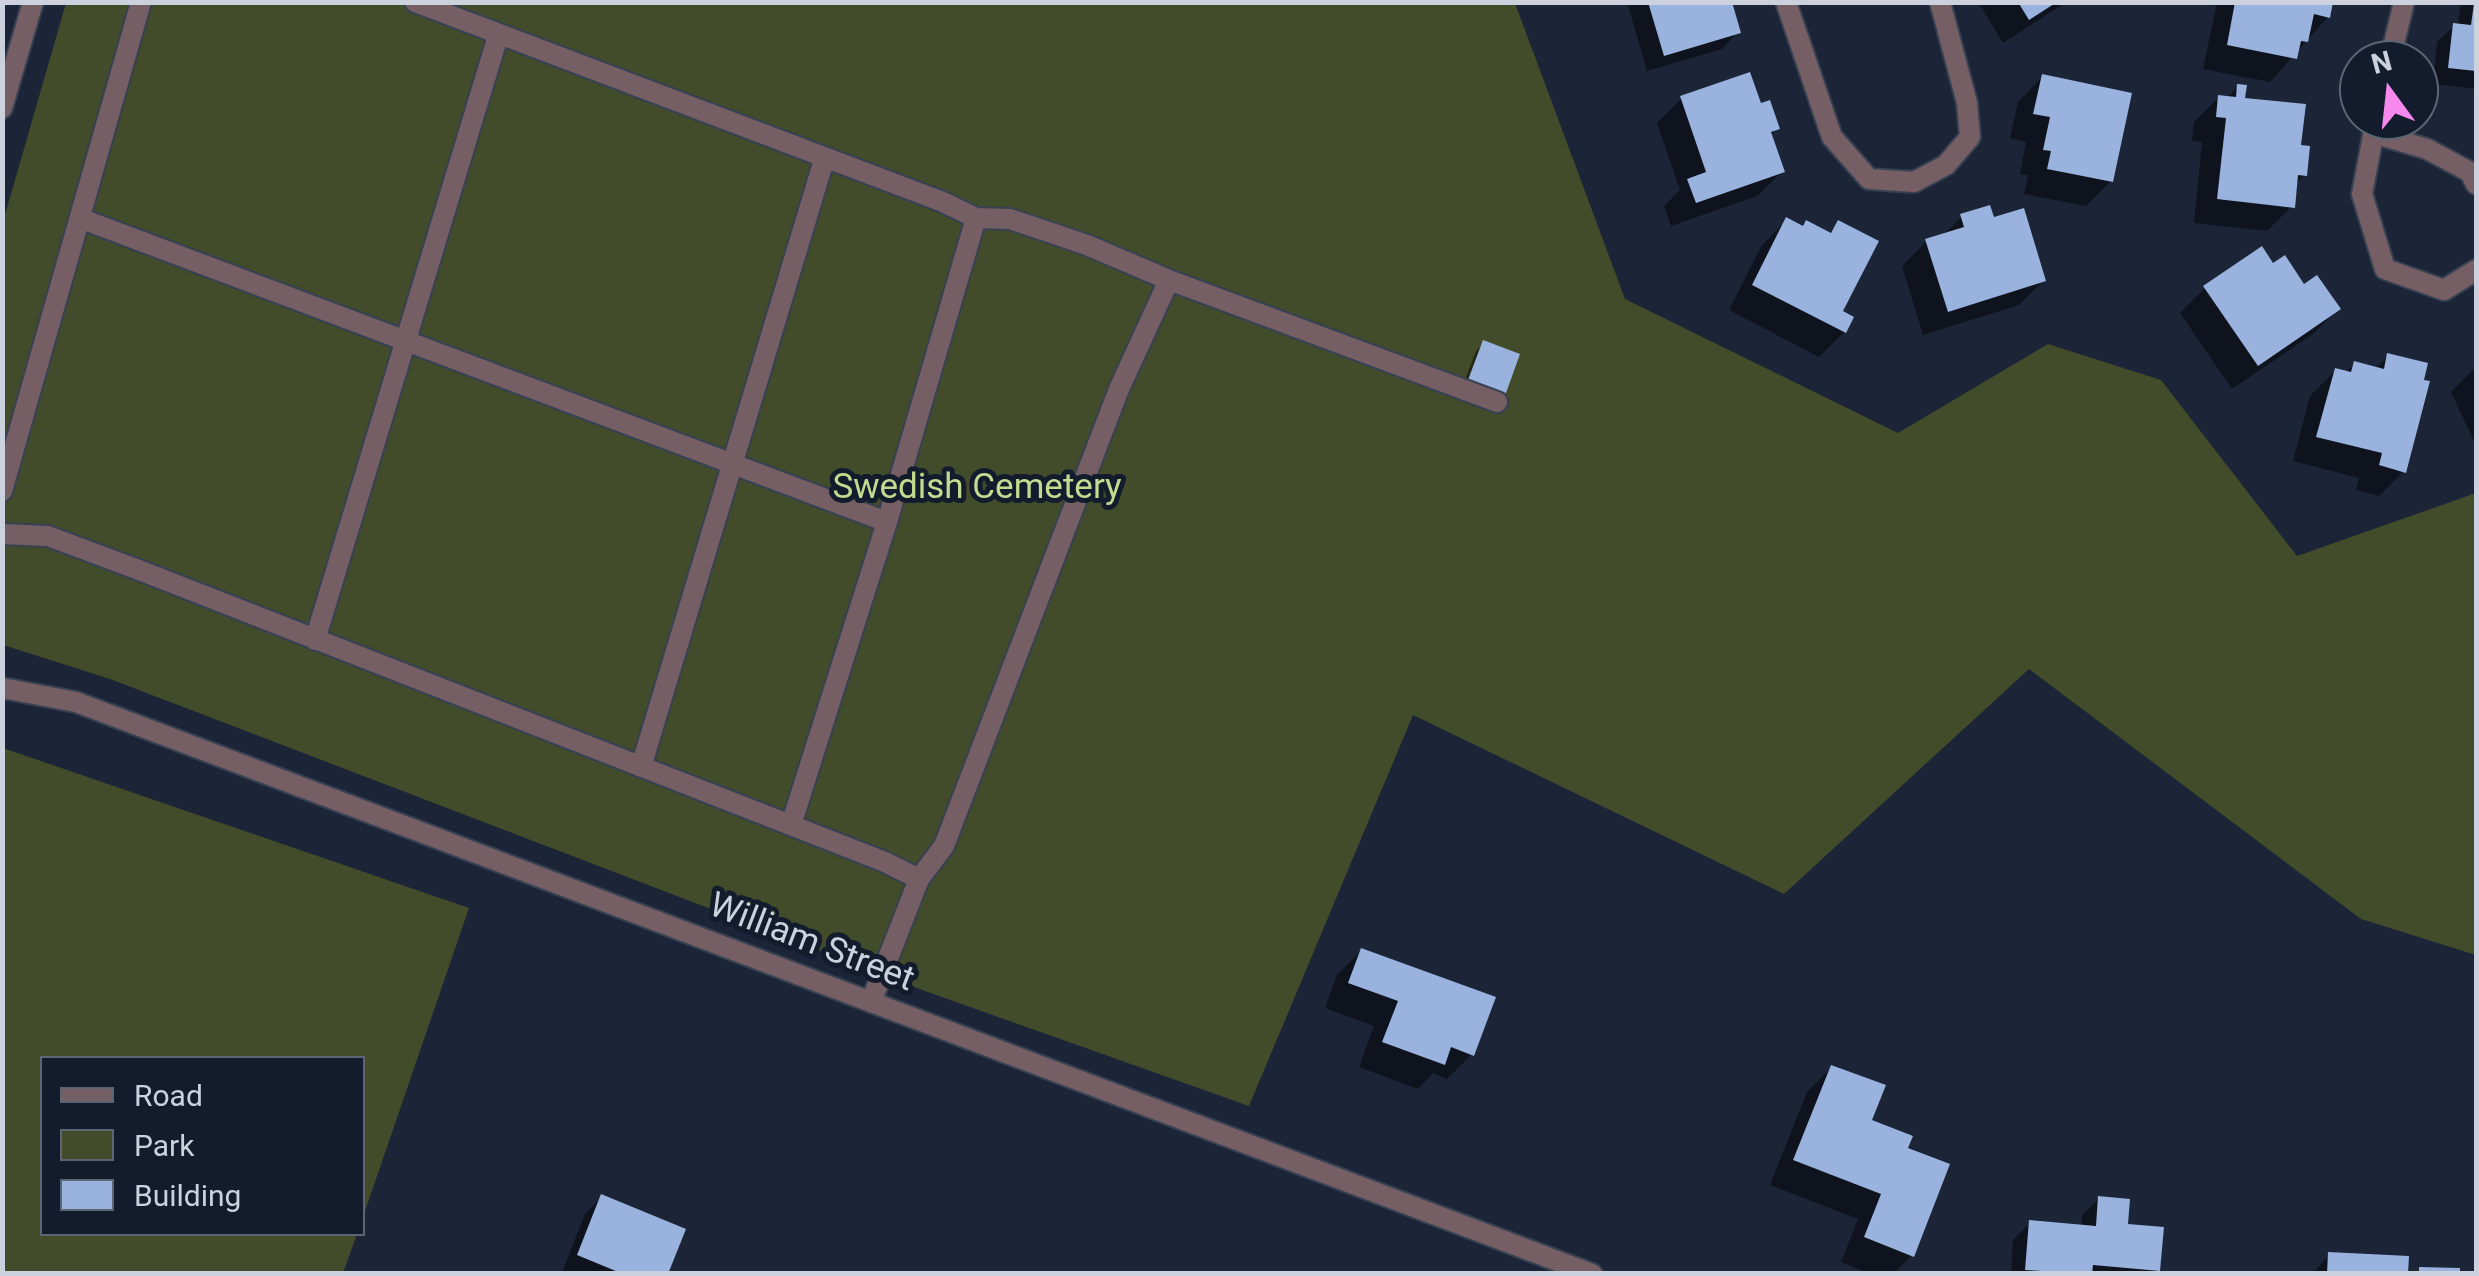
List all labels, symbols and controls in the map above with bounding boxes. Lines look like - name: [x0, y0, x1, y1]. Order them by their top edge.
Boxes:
- north arrow: [2339, 40, 2439, 140]
- text: N: [2368, 44, 2395, 81]
- park label: Swedish Cemetery: [832, 468, 1122, 510]
- street label: William Street: [703, 886, 919, 1002]
- legend: [40, 1056, 365, 1236]
- text: Road: [134, 1078, 203, 1113]
- text: Park: [134, 1128, 194, 1163]
- text: Building: [134, 1178, 241, 1213]

